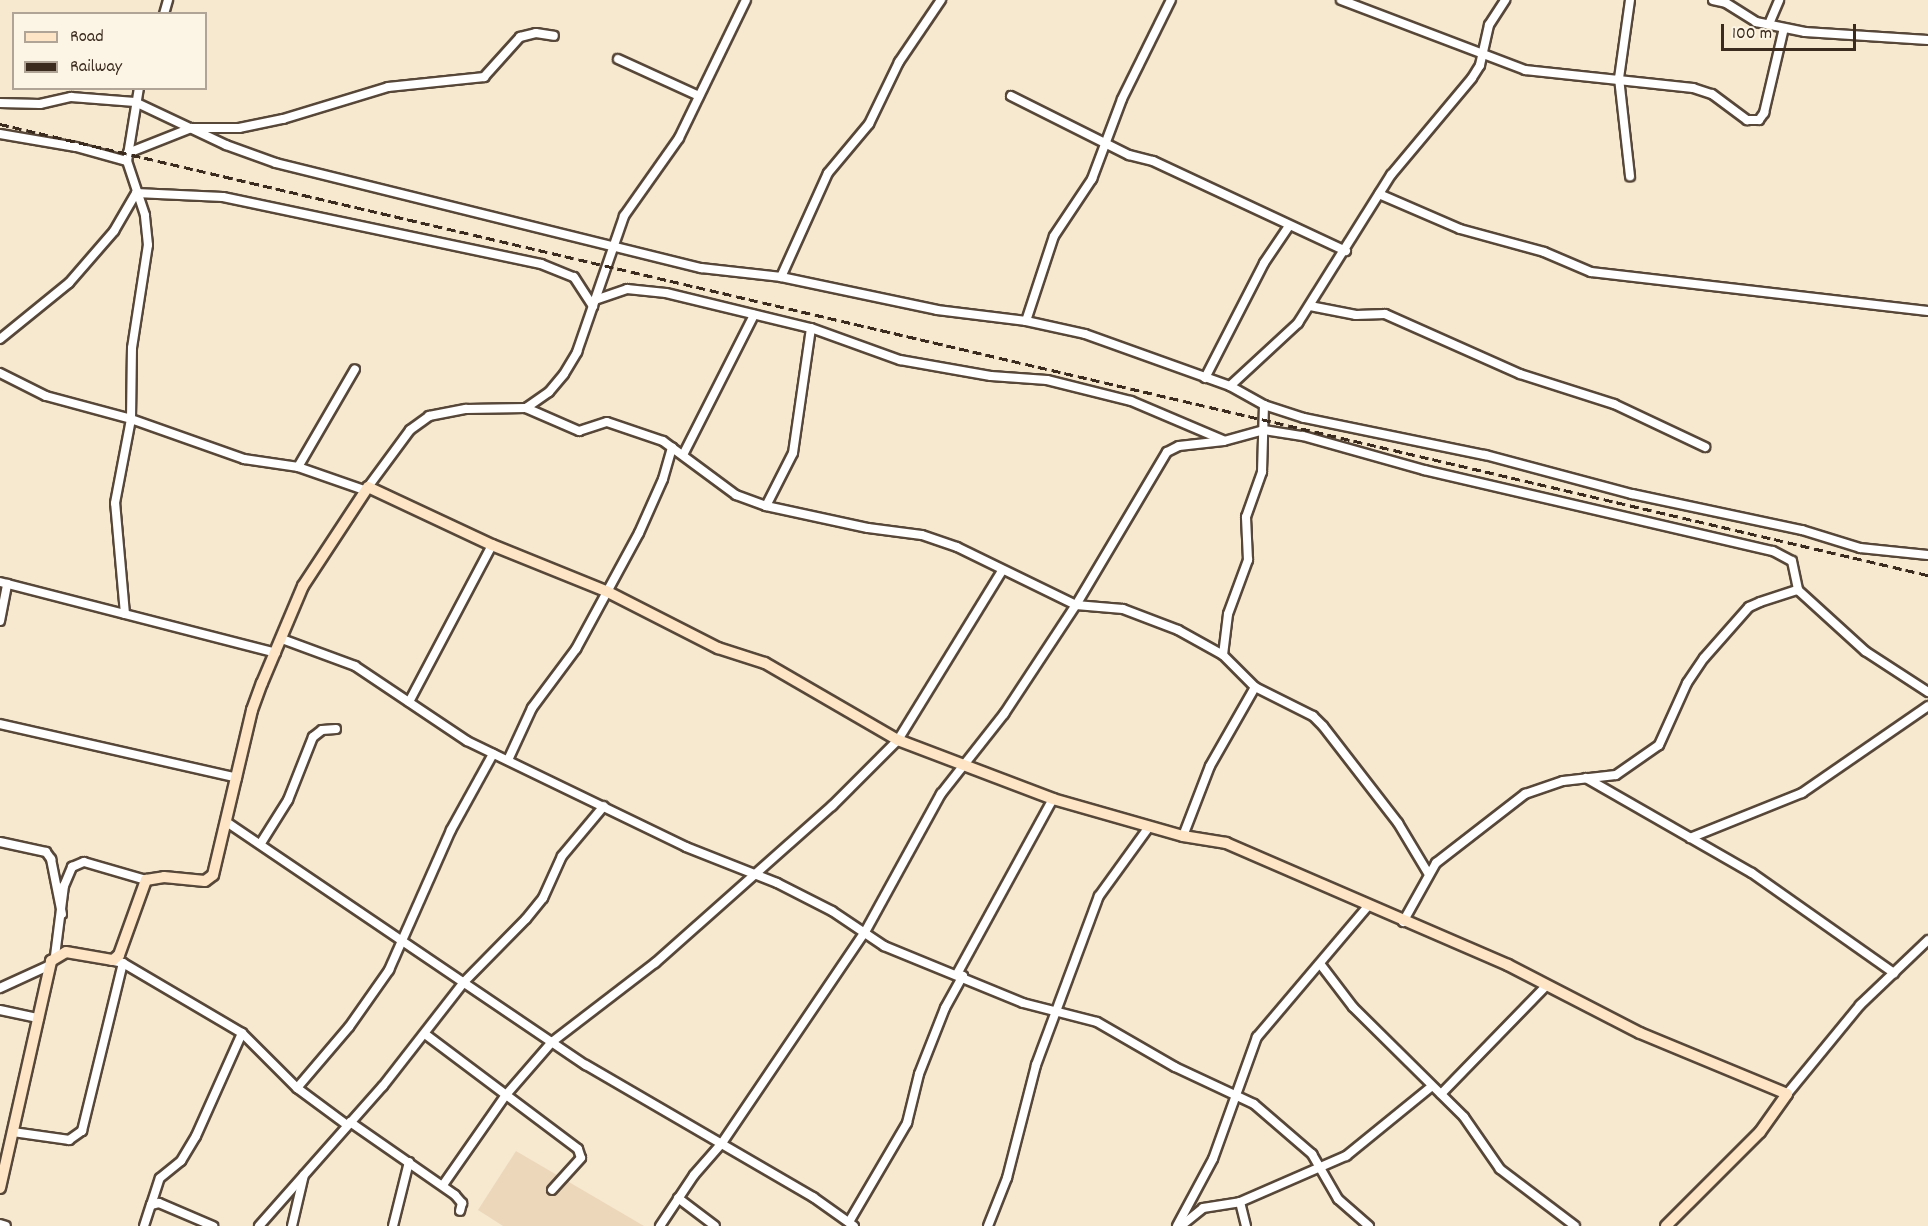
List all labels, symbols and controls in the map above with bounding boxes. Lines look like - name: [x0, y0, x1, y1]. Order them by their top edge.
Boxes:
- legend: [12, 12, 207, 90]
- scale bar: [1724, 12, 1859, 50]
- text: 100 m: [1732, 22, 1772, 47]
- text: Road: [70, 25, 104, 50]
- text: Railway: [70, 55, 122, 80]

